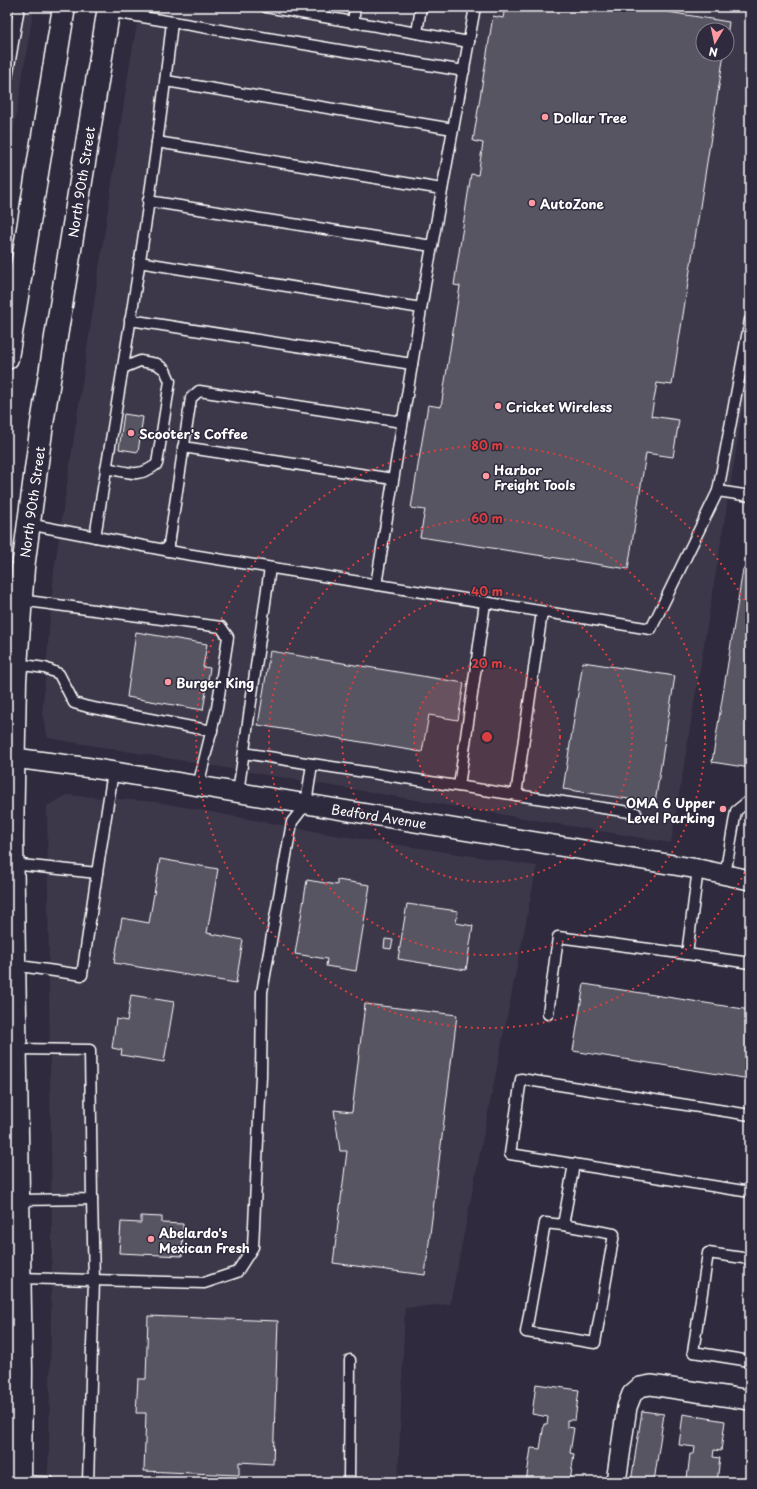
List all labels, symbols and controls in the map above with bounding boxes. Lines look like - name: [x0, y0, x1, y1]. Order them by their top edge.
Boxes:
- north arrow: [695, 22, 735, 62]
- text: N: [707, 43, 719, 61]
- place label: Dollar Tree: [553, 108, 628, 127]
- marker: Dollar Tree: [540, 112, 550, 122]
- street label: North 90th Street: [63, 125, 99, 239]
- place label: AutoZone: [540, 194, 605, 213]
- marker: AutoZone: [527, 198, 537, 208]
- place label: Cricket Wireless: [506, 397, 612, 416]
- marker: Cricket Wireless: [493, 401, 503, 411]
- place label: Scooter's Coffee: [139, 424, 248, 443]
- marker: Scooter's Coffee: [126, 428, 136, 438]
- text: 80 m: [471, 436, 503, 454]
- street label: North 90th Street: [15, 445, 49, 559]
- place label: Harbor Freight Tools: [494, 460, 575, 494]
- marker: Harbor Freight Tools: [481, 471, 491, 481]
- text: 60 m: [471, 509, 503, 527]
- text: 40 m: [471, 582, 503, 600]
- text: 20 m: [471, 654, 503, 672]
- place label: Burger King: [176, 673, 254, 692]
- marker: Burger King: [163, 677, 173, 687]
- centre of rings: [480, 730, 494, 744]
- place label: OMA 6 Upper Level Parking: [626, 793, 715, 827]
- street label: Bedford Avenue: [330, 799, 428, 833]
- marker: OMA 6 Upper Level Parking: [718, 804, 728, 814]
- place label: Abelardo's Mexican Fresh: [159, 1223, 250, 1257]
- marker: Abelardo's Mexican Fresh: [146, 1234, 156, 1244]

